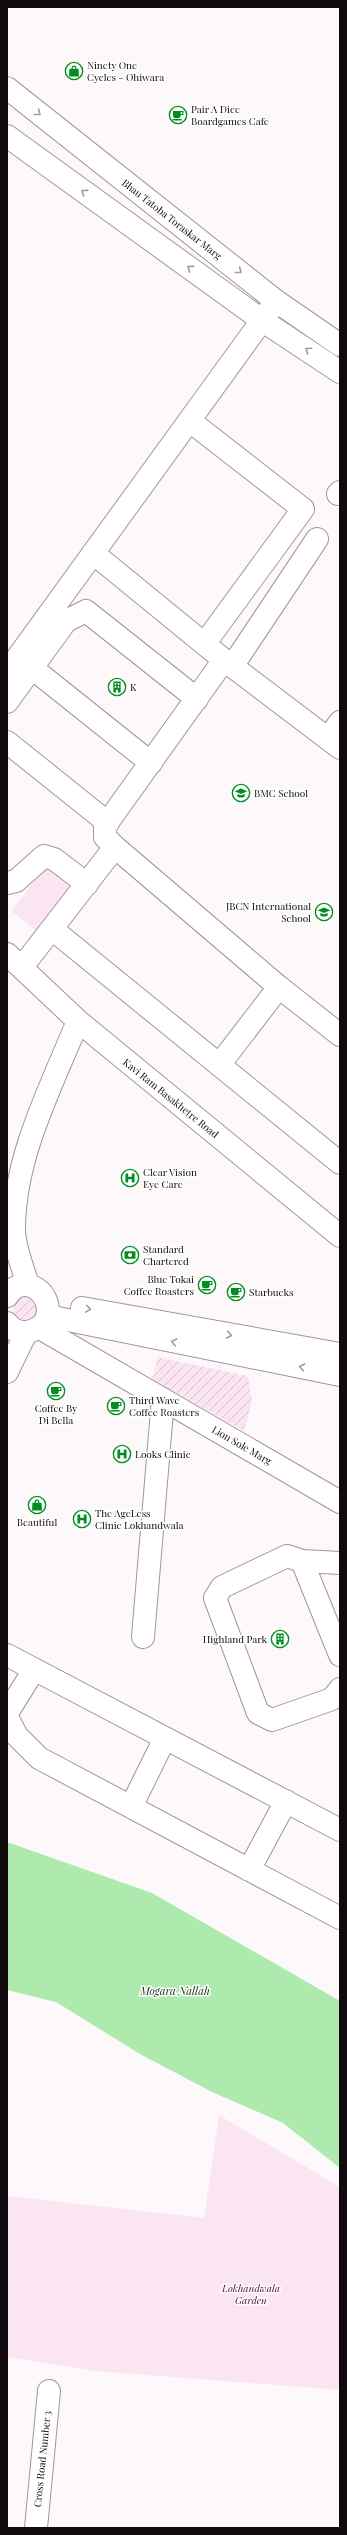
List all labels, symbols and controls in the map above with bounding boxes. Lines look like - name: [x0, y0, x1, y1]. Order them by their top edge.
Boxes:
- place label: Ninety One Cycles - Ohiwara: [87, 58, 164, 84]
- shop icon: Ninety One Cycles - Ohiwara: [64, 61, 84, 81]
- place label: Pair A Dice Boardgames Cafe: [191, 102, 269, 128]
- cafe icon: Pair A Dice Boardgames Cafe: [168, 105, 188, 125]
- one-way arrow: [33, 108, 40, 115]
- street label: Bhau Tatoba Toraskar Marg: [119, 175, 226, 263]
- one-way arrow: [82, 190, 89, 197]
- one-way arrow: [187, 266, 194, 273]
- one-way arrow: [234, 266, 241, 273]
- one-way arrow: [305, 347, 312, 355]
- building icon: K: [107, 677, 127, 697]
- place label: K: [130, 680, 137, 694]
- school or university icon: BMC School: [231, 783, 251, 803]
- place label: BMC School: [254, 786, 308, 800]
- place label: JBCN International School: [225, 899, 311, 925]
- school or university icon: JBCN International School: [314, 902, 334, 922]
- street label: Kavi Ram Basakhetre Road: [120, 1055, 222, 1141]
- place label: Clear Vision Eye Care: [143, 1165, 197, 1191]
- hospital icon: Clear Vision Eye Care: [120, 1168, 140, 1188]
- place label: Standard Chartered: [143, 1242, 189, 1268]
- bank icon: Standard Chartered: [120, 1245, 140, 1265]
- place label: Blue Tokai Coffee Roasters: [124, 1272, 194, 1298]
- cafe icon: Blue Tokai Coffee Roasters: [197, 1275, 217, 1295]
- cafe icon: Starbucks: [226, 1282, 246, 1302]
- place label: Starbucks: [249, 1285, 293, 1299]
- one-way arrow: [85, 1305, 91, 1313]
- one-way arrow: [226, 1330, 233, 1338]
- one-way arrow: [171, 1338, 177, 1347]
- one-way arrow: [299, 1364, 305, 1372]
- cafe icon: Coffee By Di Bella: [46, 1381, 66, 1401]
- place label: Third Wave Coffee Roasters: [129, 1393, 199, 1419]
- cafe icon: Third Wave Coffee Roasters: [106, 1396, 126, 1416]
- place label: Coffee By Di Bella: [35, 1401, 77, 1427]
- street label: Lion Sole Marg: [209, 1422, 275, 1468]
- hospital icon: Looks Clinic: [112, 1444, 132, 1464]
- place label: Looks Clinic: [135, 1447, 191, 1461]
- shop icon: Beautiful: [27, 1495, 47, 1515]
- place label: The AgeLess Clinic Lokhandwala: [95, 1506, 183, 1532]
- hospital icon: The AgeLess Clinic Lokhandwala: [72, 1509, 92, 1529]
- place label: Beautiful: [17, 1515, 57, 1529]
- building icon: Highland Park: [270, 1629, 290, 1649]
- place label: Highland Park: [203, 1632, 267, 1646]
- water label: Mogara Nallah: [139, 1983, 210, 1998]
- park label: Lokhandwala Garden: [221, 2281, 280, 2307]
- street label: Cross Road Number 3: [30, 2410, 54, 2508]

